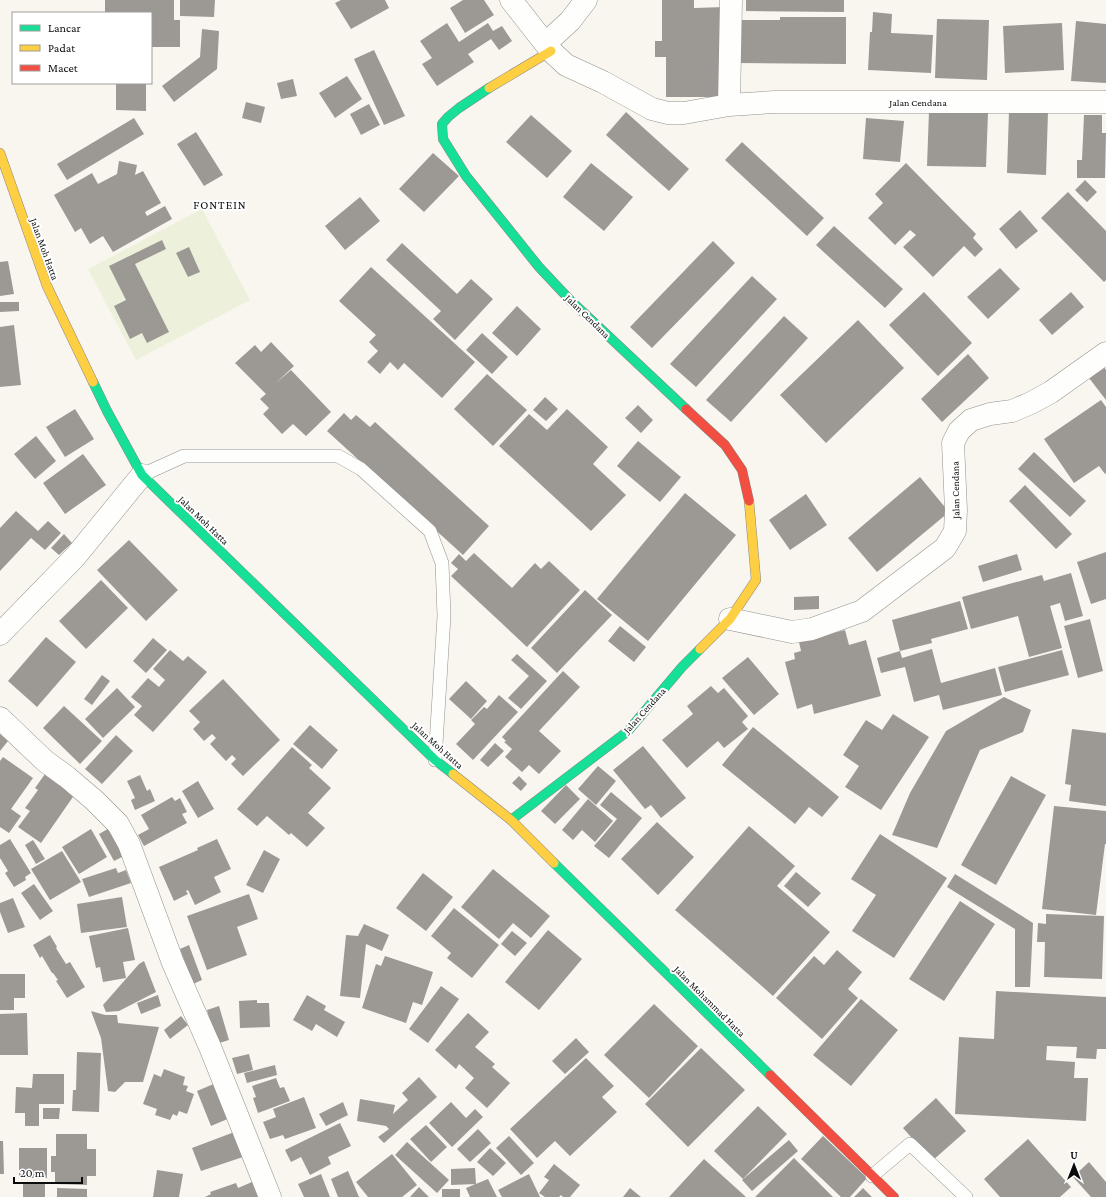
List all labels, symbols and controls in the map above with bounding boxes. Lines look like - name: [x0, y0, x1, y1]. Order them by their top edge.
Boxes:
- legend: [12, 12, 152, 84]
- text: Lancar: [48, 21, 82, 35]
- text: Padat: [48, 41, 76, 55]
- text: Macet: [48, 61, 79, 75]
- street label: Jalan Cendana: [888, 97, 947, 108]
- district label: FONTEIN: [193, 198, 247, 212]
- street label: Jalan Moh Hatta: [28, 216, 61, 282]
- street label: Jalan Cendana: [562, 292, 612, 341]
- street label: Jalan Cendana: [949, 461, 962, 520]
- street label: Jalan Moh Hatta: [176, 493, 231, 547]
- street label: Jalan Cendana: [620, 685, 668, 736]
- street label: Jalan Moh Hatta: [409, 719, 466, 771]
- street label: Jalan Mohammad Hatta: [671, 963, 748, 1039]
- north arrow: [1054, 1145, 1094, 1185]
- text: U: [1070, 1149, 1078, 1161]
- scale bar: [14, 1159, 82, 1185]
- text: 20 m: [20, 1166, 45, 1180]

